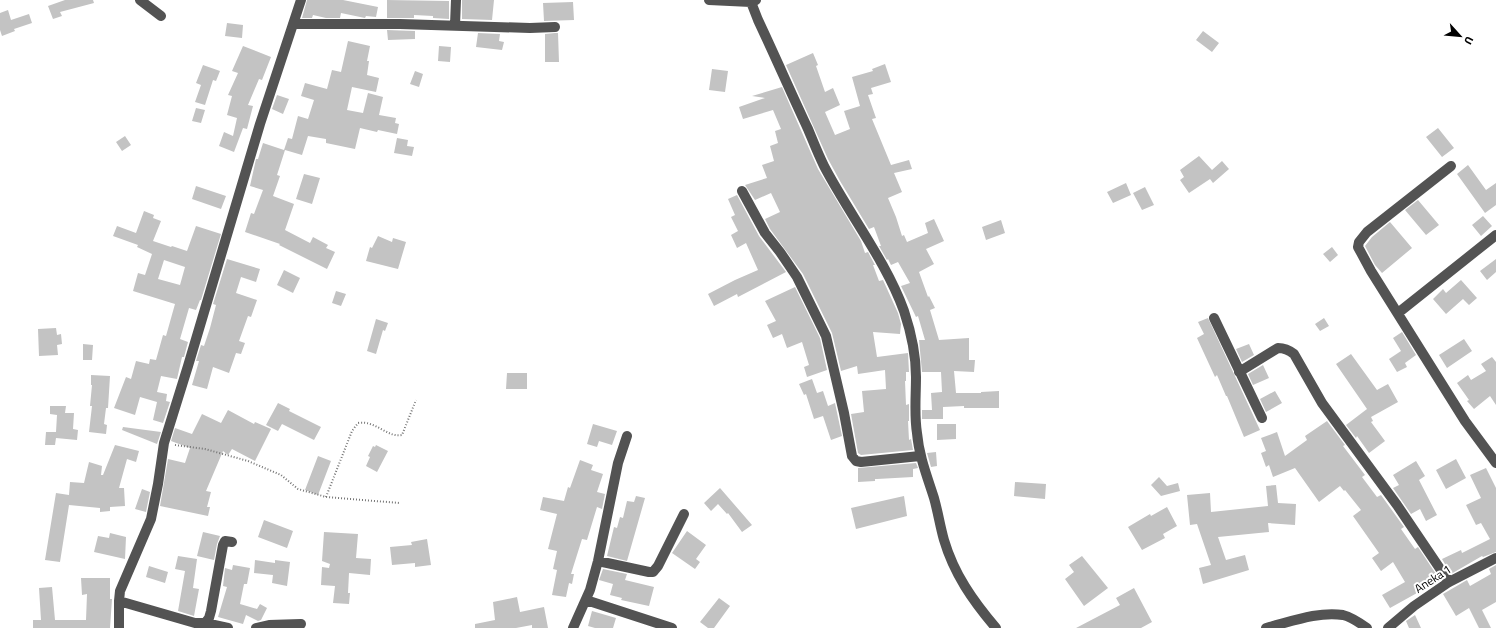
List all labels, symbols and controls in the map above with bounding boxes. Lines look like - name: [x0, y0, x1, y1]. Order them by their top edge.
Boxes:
- north arrow: [1440, 16, 1480, 56]
- text: U: [1460, 34, 1478, 47]
- street label: Aneka 1: [1410, 560, 1455, 598]

